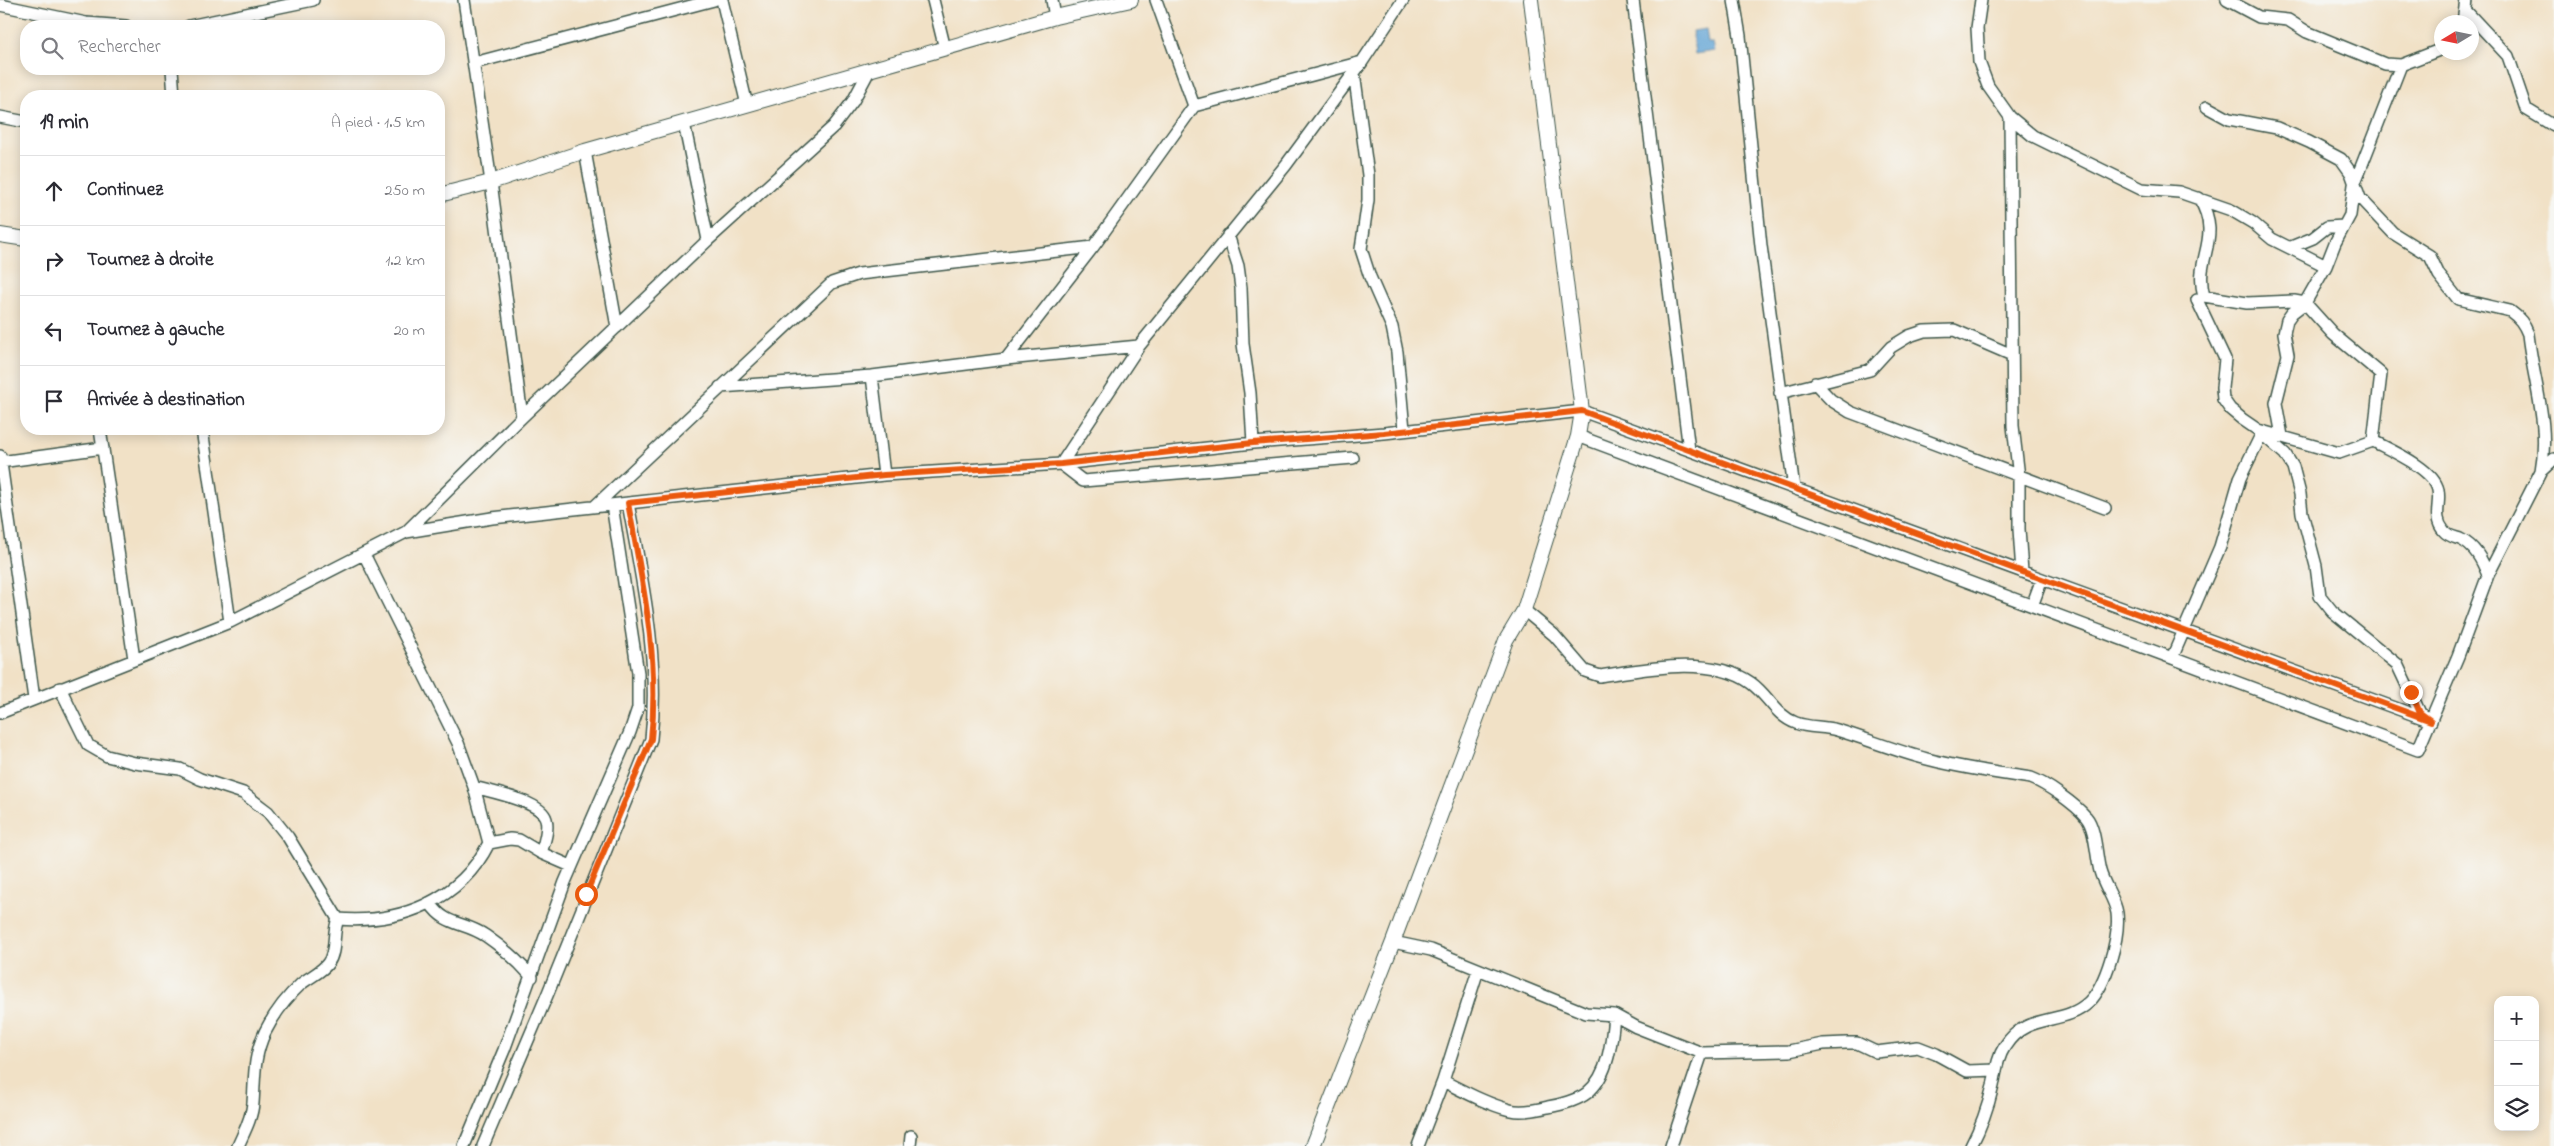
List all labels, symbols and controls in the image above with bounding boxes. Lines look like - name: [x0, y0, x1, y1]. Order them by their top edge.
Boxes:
- north arrow: [2434, 15, 2479, 60]
- search box: [20, 20, 445, 75]
- icon: search: [38, 34, 66, 62]
- text: Rechercher: [78, 34, 161, 61]
- text: 19 min: [40, 108, 89, 138]
- text: À pied · 1.5 km: [331, 111, 425, 135]
- icon: ahead: [40, 177, 68, 205]
- text: Continuez: [87, 177, 163, 204]
- text: 250 m: [385, 179, 425, 203]
- icon: right: [40, 247, 68, 275]
- text: Tournez à droite: [87, 247, 213, 274]
- text: 1.2 km: [385, 249, 425, 273]
- icon: left: [40, 317, 68, 345]
- text: Tournez à gauche: [87, 317, 224, 344]
- text: 20 m: [394, 319, 425, 343]
- icon: arrive: [40, 387, 68, 415]
- text: Arrivée à destination: [87, 387, 245, 414]
- route end: [2400, 681, 2423, 704]
- route start: [575, 883, 598, 906]
- map controls: [2494, 996, 2539, 1131]
- button: +: [2494, 996, 2539, 1041]
- button: −: [2494, 1041, 2539, 1086]
- button: layers: [2494, 1086, 2539, 1131]

